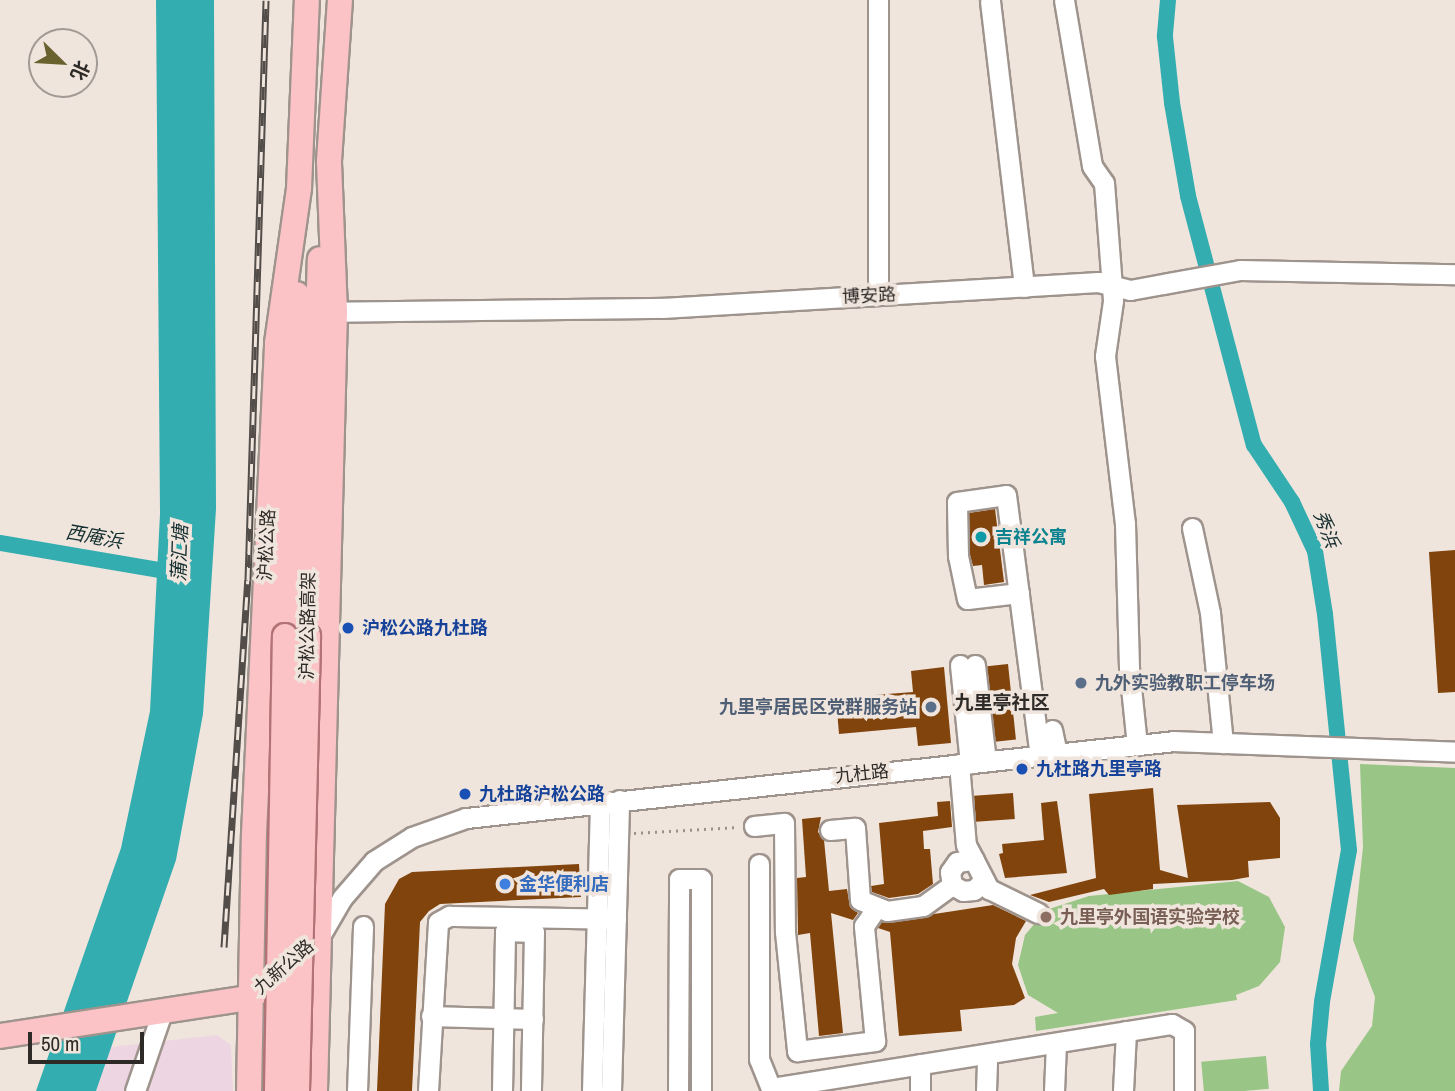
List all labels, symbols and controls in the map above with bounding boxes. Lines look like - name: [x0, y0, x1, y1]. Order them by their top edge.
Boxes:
- north arrow: [28, 28, 98, 98]
- text: 北: [65, 57, 96, 85]
- street label: 博安路: [841, 284, 897, 308]
- water label: 秀浜: [1309, 507, 1343, 551]
- street label: 沪松公路: [254, 508, 280, 582]
- water label: 西庵浜: [64, 521, 124, 553]
- water label: 蒲汇塘: [168, 524, 192, 582]
- place label: 吉祥公寓: [995, 526, 1067, 548]
- marker: 吉祥公寓: [973, 529, 989, 545]
- street label: 沪松公路高架: [296, 572, 320, 680]
- place label: 沪松公路九杜路: [362, 617, 488, 639]
- marker: 沪松公路九杜路: [340, 620, 356, 636]
- place label: 九外实验教职工停车场: [1095, 672, 1275, 694]
- marker: 九外实验教职工停车场: [1073, 675, 1089, 691]
- district label: 九里亭社区: [955, 692, 1049, 714]
- place label: 九里亭居民区党群服务站: [719, 696, 917, 718]
- marker: 九里亭居民区党群服务站: [923, 699, 939, 715]
- place label: 九杜路九里亭路: [1036, 758, 1162, 780]
- street label: 九杜路: [834, 760, 890, 788]
- marker: 九杜路九里亭路: [1014, 761, 1030, 777]
- place label: 九杜路沪松公路: [479, 783, 605, 805]
- marker: 九杜路沪松公路: [457, 786, 473, 802]
- place label: 金华便利店: [519, 873, 609, 895]
- marker: 金华便利店: [497, 876, 513, 892]
- place label: 九里亭外国语实验学校: [1060, 906, 1240, 928]
- marker: 九里亭外国语实验学校: [1038, 909, 1054, 925]
- street label: 九新公路: [250, 935, 318, 999]
- scale bar: [32, 1018, 147, 1062]
- text: 50 m: [41, 1029, 79, 1058]

